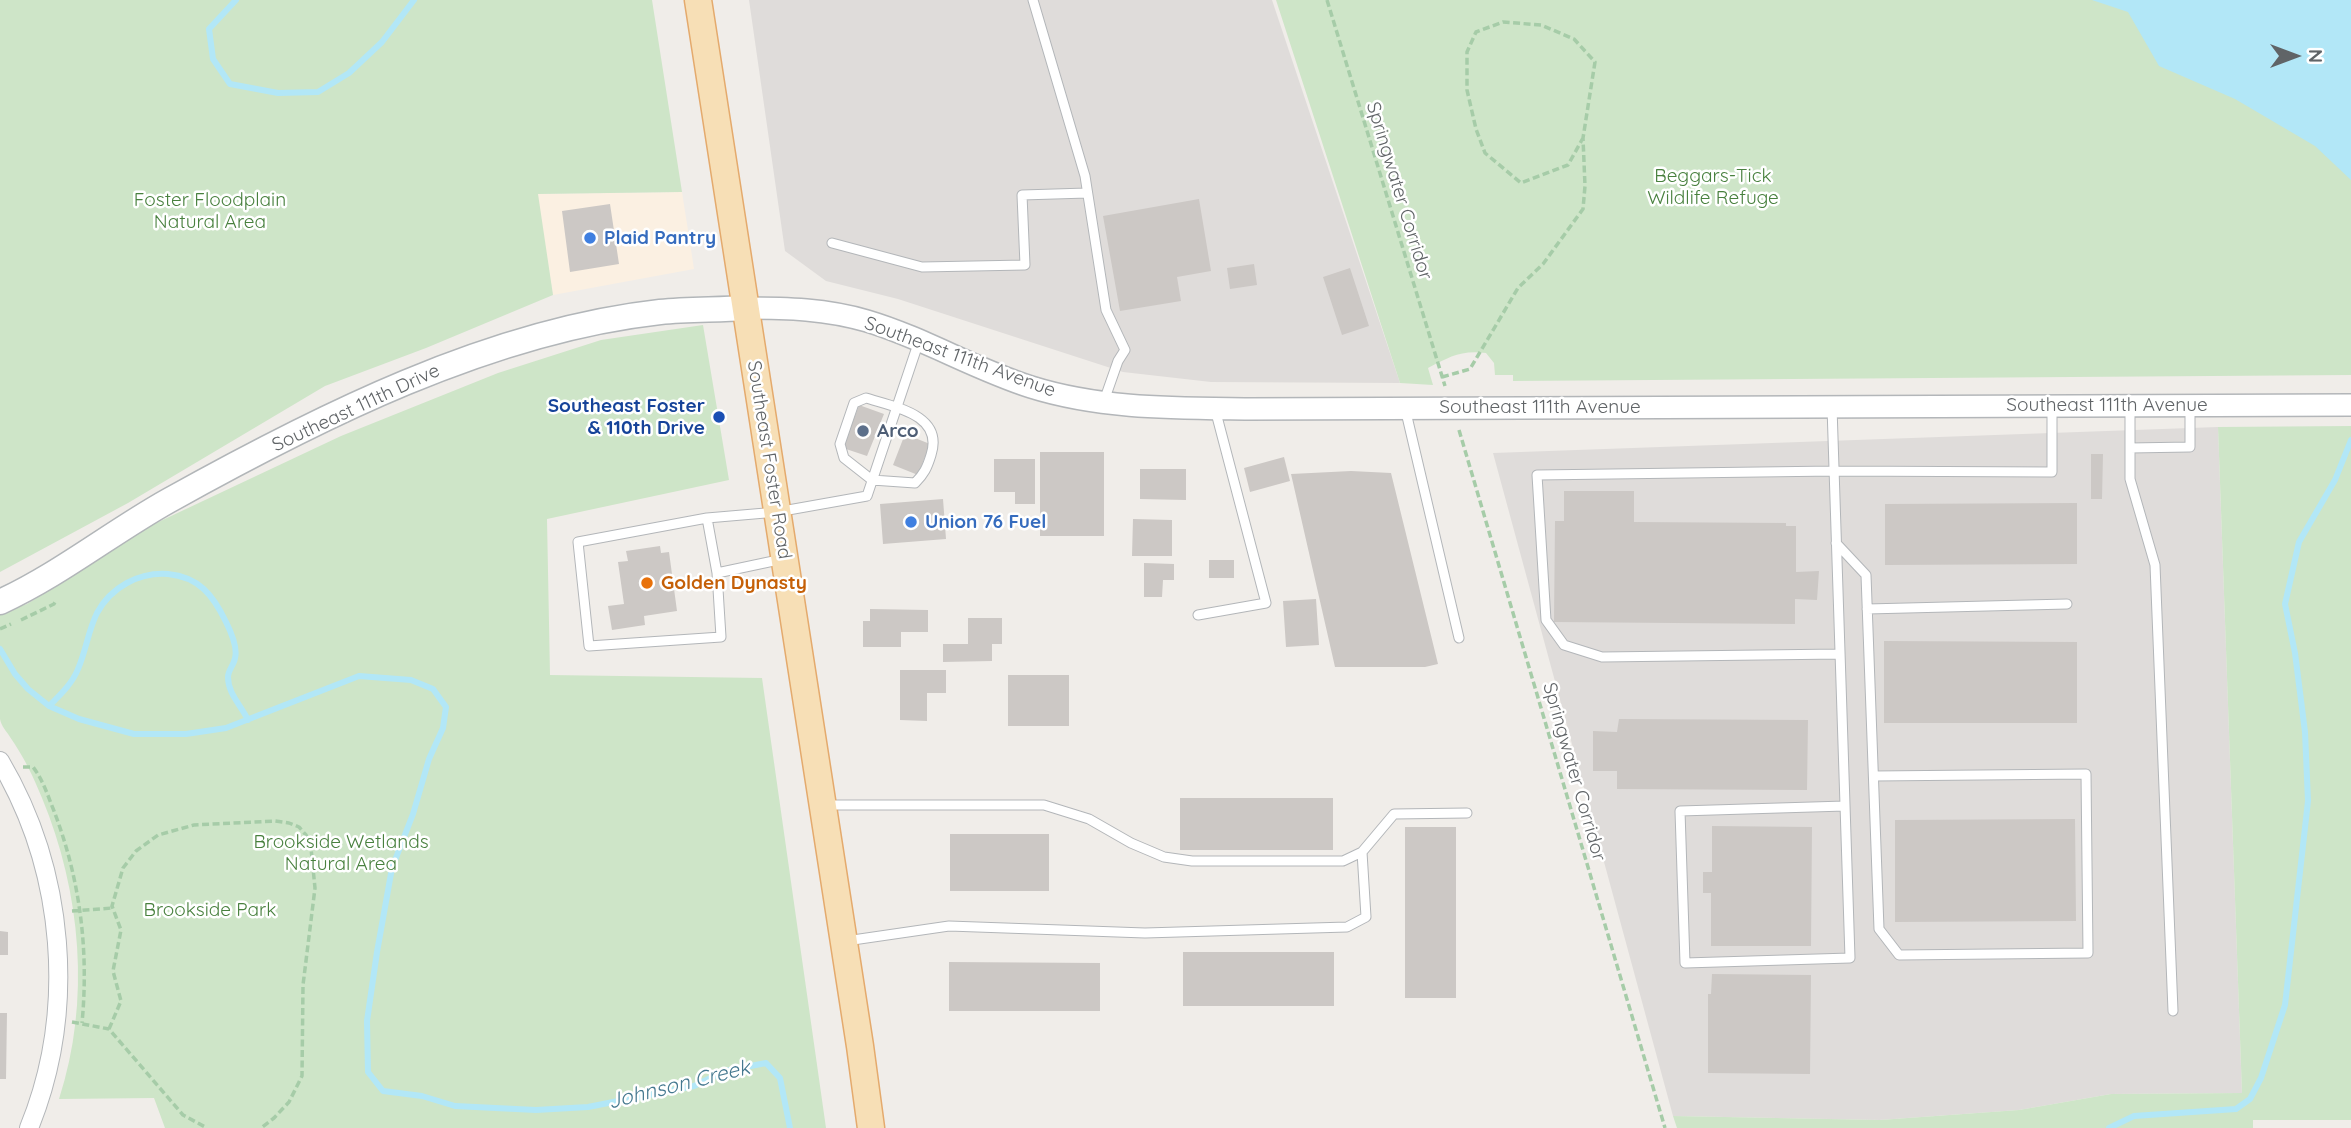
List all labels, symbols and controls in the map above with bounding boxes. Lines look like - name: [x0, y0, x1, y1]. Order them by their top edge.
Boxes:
- north arrow: [2260, 21, 2330, 91]
- text: N: [2304, 49, 2328, 63]
- street label: Springwater Corridor: [1361, 99, 1437, 283]
- park label: Beggars-Tick Wildlife Refuge: [1647, 165, 1779, 209]
- park label: Foster Floodplain Natural Area: [134, 189, 286, 233]
- place label: Plaid Pantry: [604, 227, 716, 249]
- marker: Plaid Pantry: [582, 230, 598, 246]
- street label: Southeast 111th Avenue: [861, 312, 1059, 402]
- street label: Southeast 111th Drive: [269, 359, 443, 457]
- street label: Southeast Foster Road: [742, 359, 796, 561]
- street label: Southeast 111th Avenue: [2006, 394, 2208, 416]
- place label: Southeast Foster & 110th Drive: [548, 395, 705, 439]
- street label: Southeast 111th Avenue: [1439, 396, 1641, 418]
- marker: Southeast Foster & 110th Drive: [711, 409, 727, 425]
- place label: Arco: [877, 420, 919, 442]
- marker: Arco: [855, 423, 871, 439]
- place label: Union 76 Fuel: [925, 511, 1046, 533]
- marker: Union 76 Fuel: [903, 514, 919, 530]
- place label: Golden Dynasty: [661, 572, 807, 594]
- marker: Golden Dynasty: [639, 575, 655, 591]
- street label: Springwater Corridor: [1538, 680, 1610, 864]
- park label: Brookside Wetlands Natural Area: [253, 831, 429, 875]
- park label: Brookside Park: [144, 899, 276, 921]
- water label: Johnson Creek: [605, 1055, 753, 1115]

